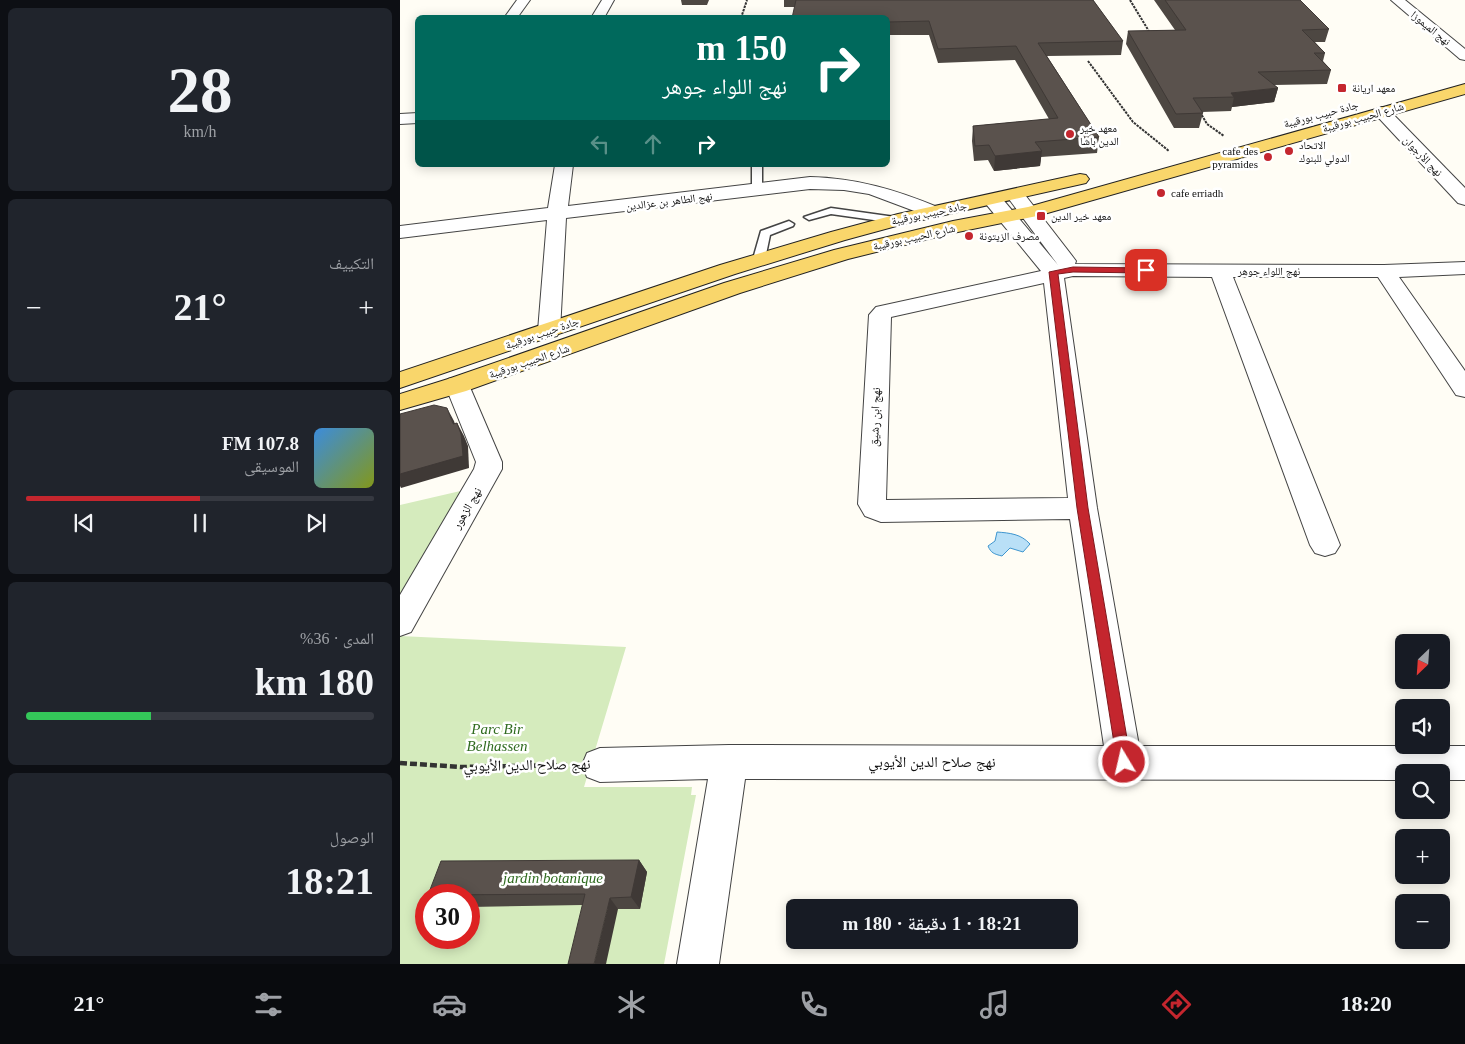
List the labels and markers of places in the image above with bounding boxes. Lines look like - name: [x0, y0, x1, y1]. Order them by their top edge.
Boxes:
- marker: معهد اريانة: [1336, 82, 1348, 94]
- place label: معهد اريانة: [1352, 82, 1395, 94]
- place label: معهد خير الدين باشا: [1079, 122, 1119, 148]
- marker: معهد خير الدين باشا: [1064, 128, 1076, 140]
- place label: الاتحاد الدولي للبنوك: [1299, 139, 1350, 167]
- place label: cafe des pyramides: [1212, 145, 1258, 170]
- marker: الاتحاد الدولي للبنوك: [1283, 145, 1295, 157]
- marker: cafe des pyramides: [1262, 151, 1274, 163]
- marker: cafe erriadh: [1155, 187, 1167, 199]
- place label: cafe erriadh: [1171, 187, 1224, 199]
- marker: معهد خير الدين: [1035, 210, 1047, 222]
- place label: معهد خير الدين: [1051, 210, 1111, 223]
- marker: مصرف الزيتونة: [963, 230, 975, 242]
- place label: مصرف الزيتونة: [979, 230, 1039, 242]
- pin: [1125, 249, 1167, 291]

